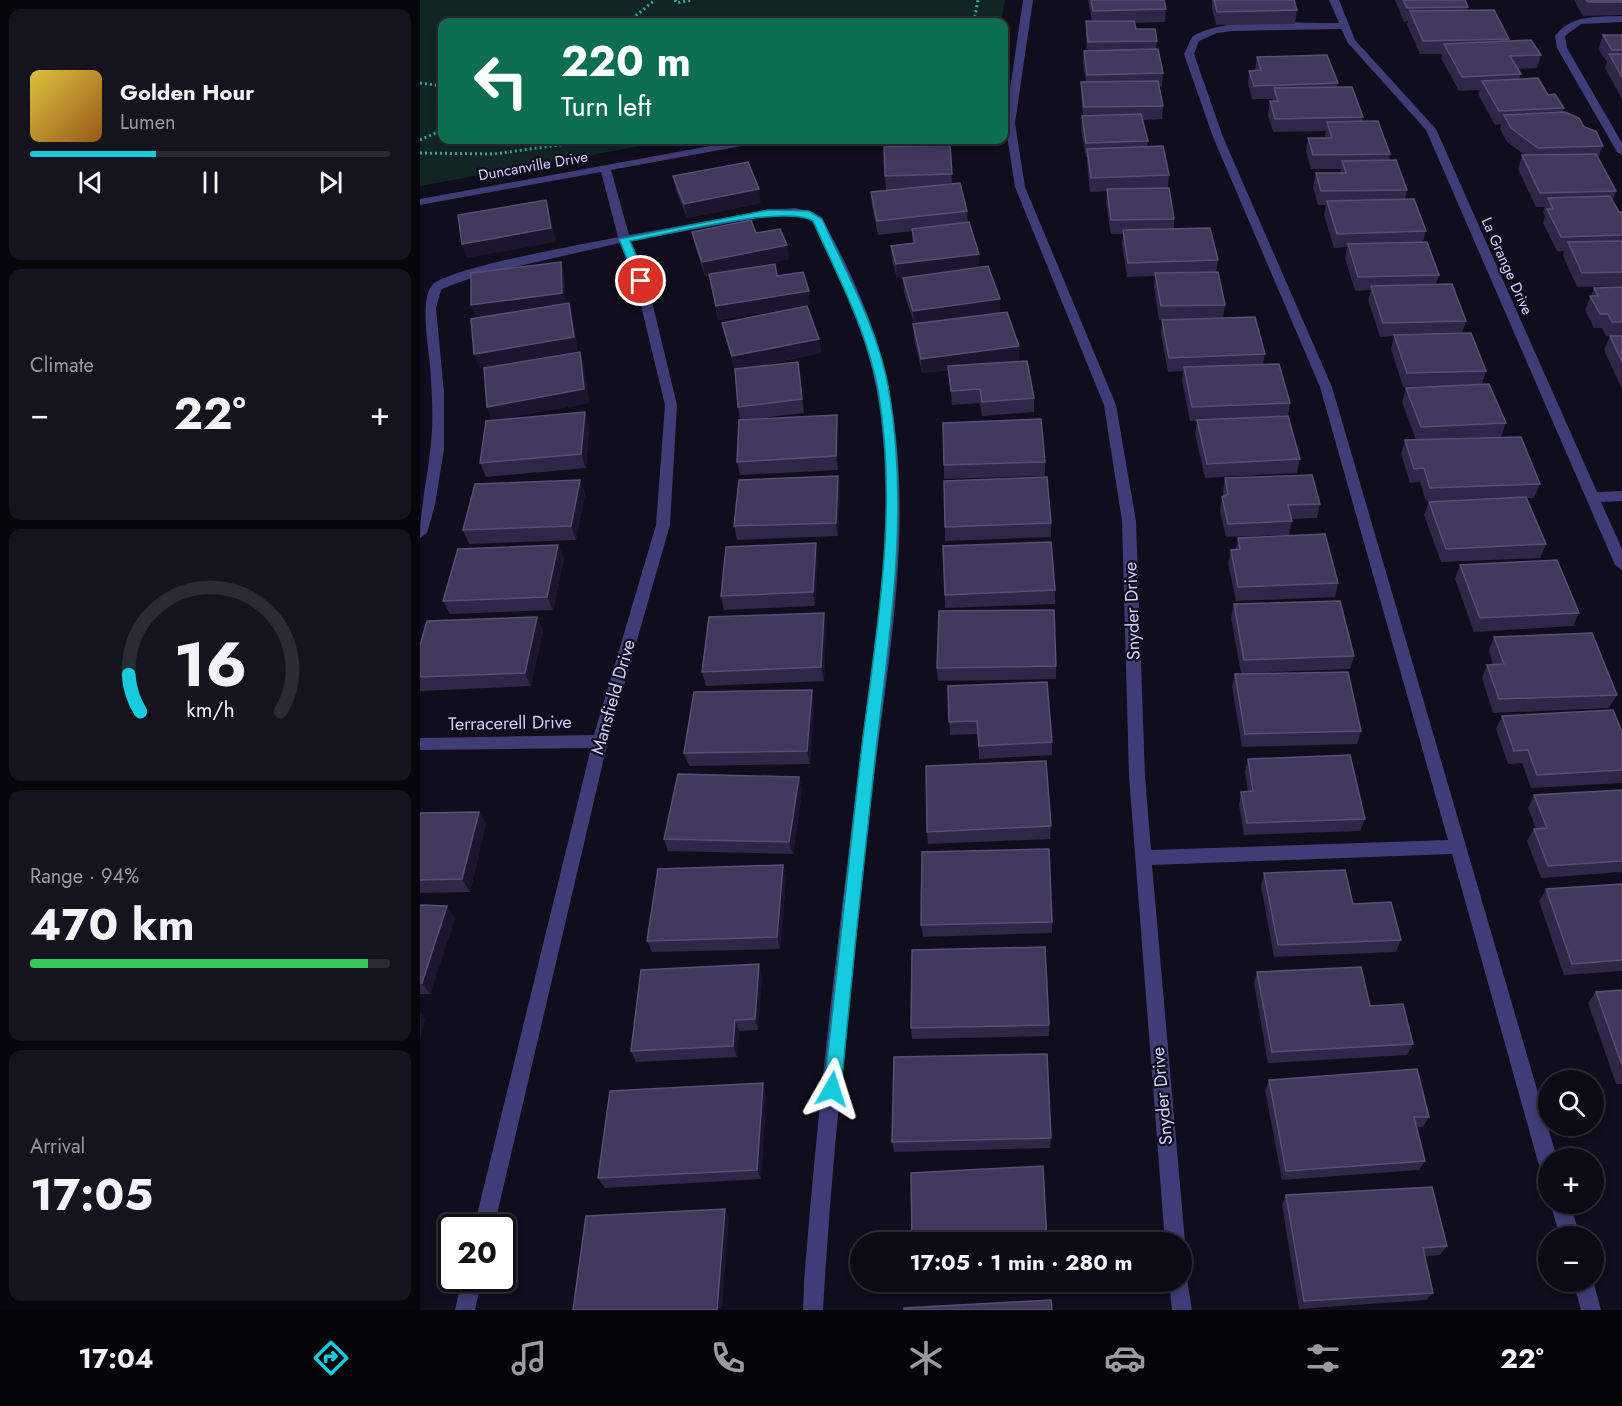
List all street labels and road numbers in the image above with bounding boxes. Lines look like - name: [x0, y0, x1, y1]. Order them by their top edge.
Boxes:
- street label: Duncanville Drive: [476, 145, 590, 186]
- street label: La Grange Drive: [1476, 214, 1538, 318]
- street label: Snyder Drive: [1117, 561, 1147, 661]
- street label: Mansfield Drive: [584, 636, 642, 758]
- street label: Terracerell Drive: [448, 709, 572, 737]
- street label: Snyder Drive: [1145, 1046, 1179, 1146]

